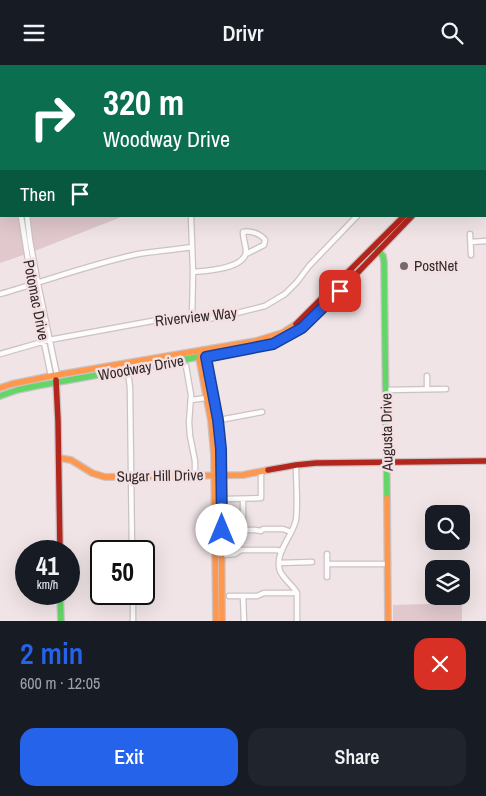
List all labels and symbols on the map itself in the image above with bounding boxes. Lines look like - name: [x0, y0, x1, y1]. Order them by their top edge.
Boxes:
- place label: PostNet: [414, 255, 458, 276]
- street label: Potomac Drive: [18, 258, 55, 342]
- marker: PostNet: [398, 260, 410, 272]
- pin: [319, 270, 361, 312]
- street label: Riverview Way: [154, 302, 239, 331]
- street label: Woodway Drive: [96, 350, 186, 385]
- street label: Augusta Drive: [375, 393, 398, 472]
- street label: Sugar Hill Drive: [116, 464, 204, 487]
- position arrow: [195, 503, 247, 555]
- speed limit sign: 50: [90, 540, 155, 605]

